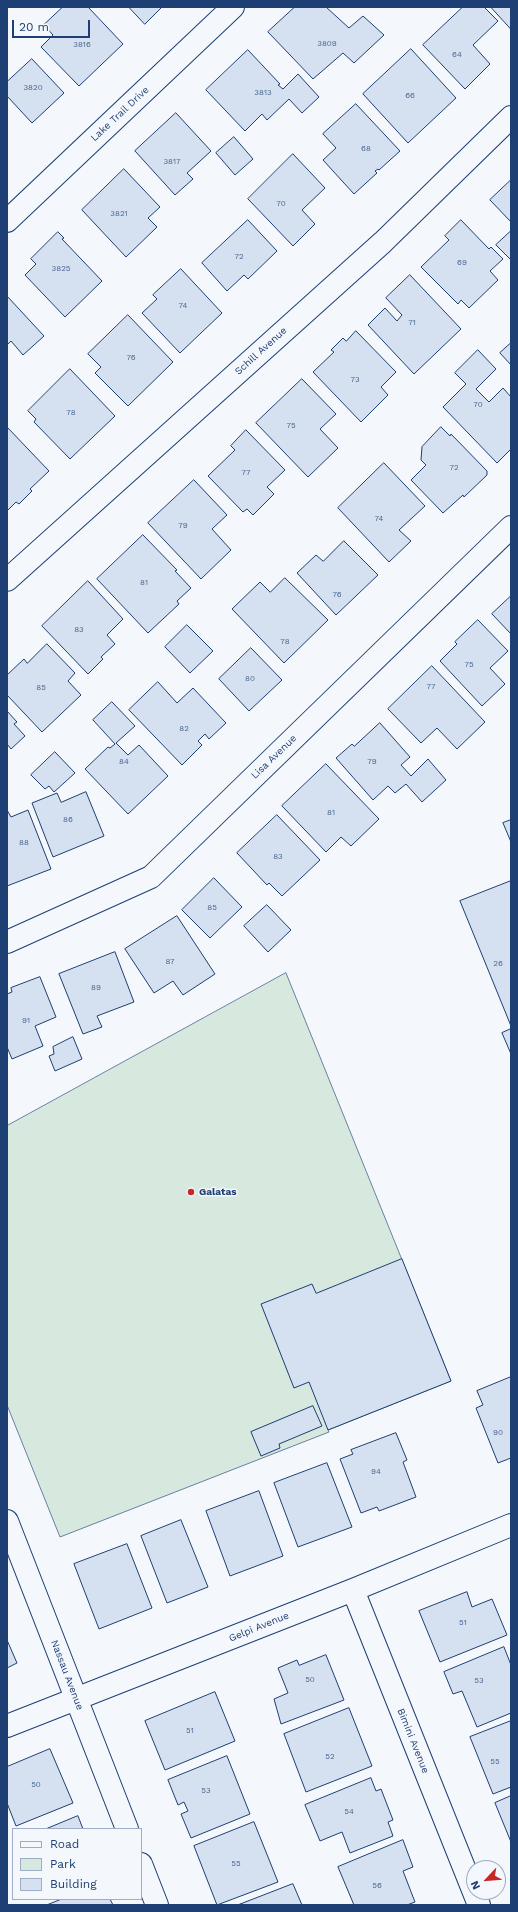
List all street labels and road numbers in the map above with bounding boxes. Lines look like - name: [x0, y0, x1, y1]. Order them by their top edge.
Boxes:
- street label: Lake Trail Drive: [88, 84, 152, 144]
- street label: Schill Avenue: [233, 325, 289, 377]
- street label: Lisa Avenue: [249, 732, 299, 782]
- street label: Gelpi Avenue: [227, 1609, 291, 1645]
- street label: Nassau Avenue: [48, 1638, 86, 1712]
- street label: Bimini Avenue: [395, 1707, 431, 1775]

